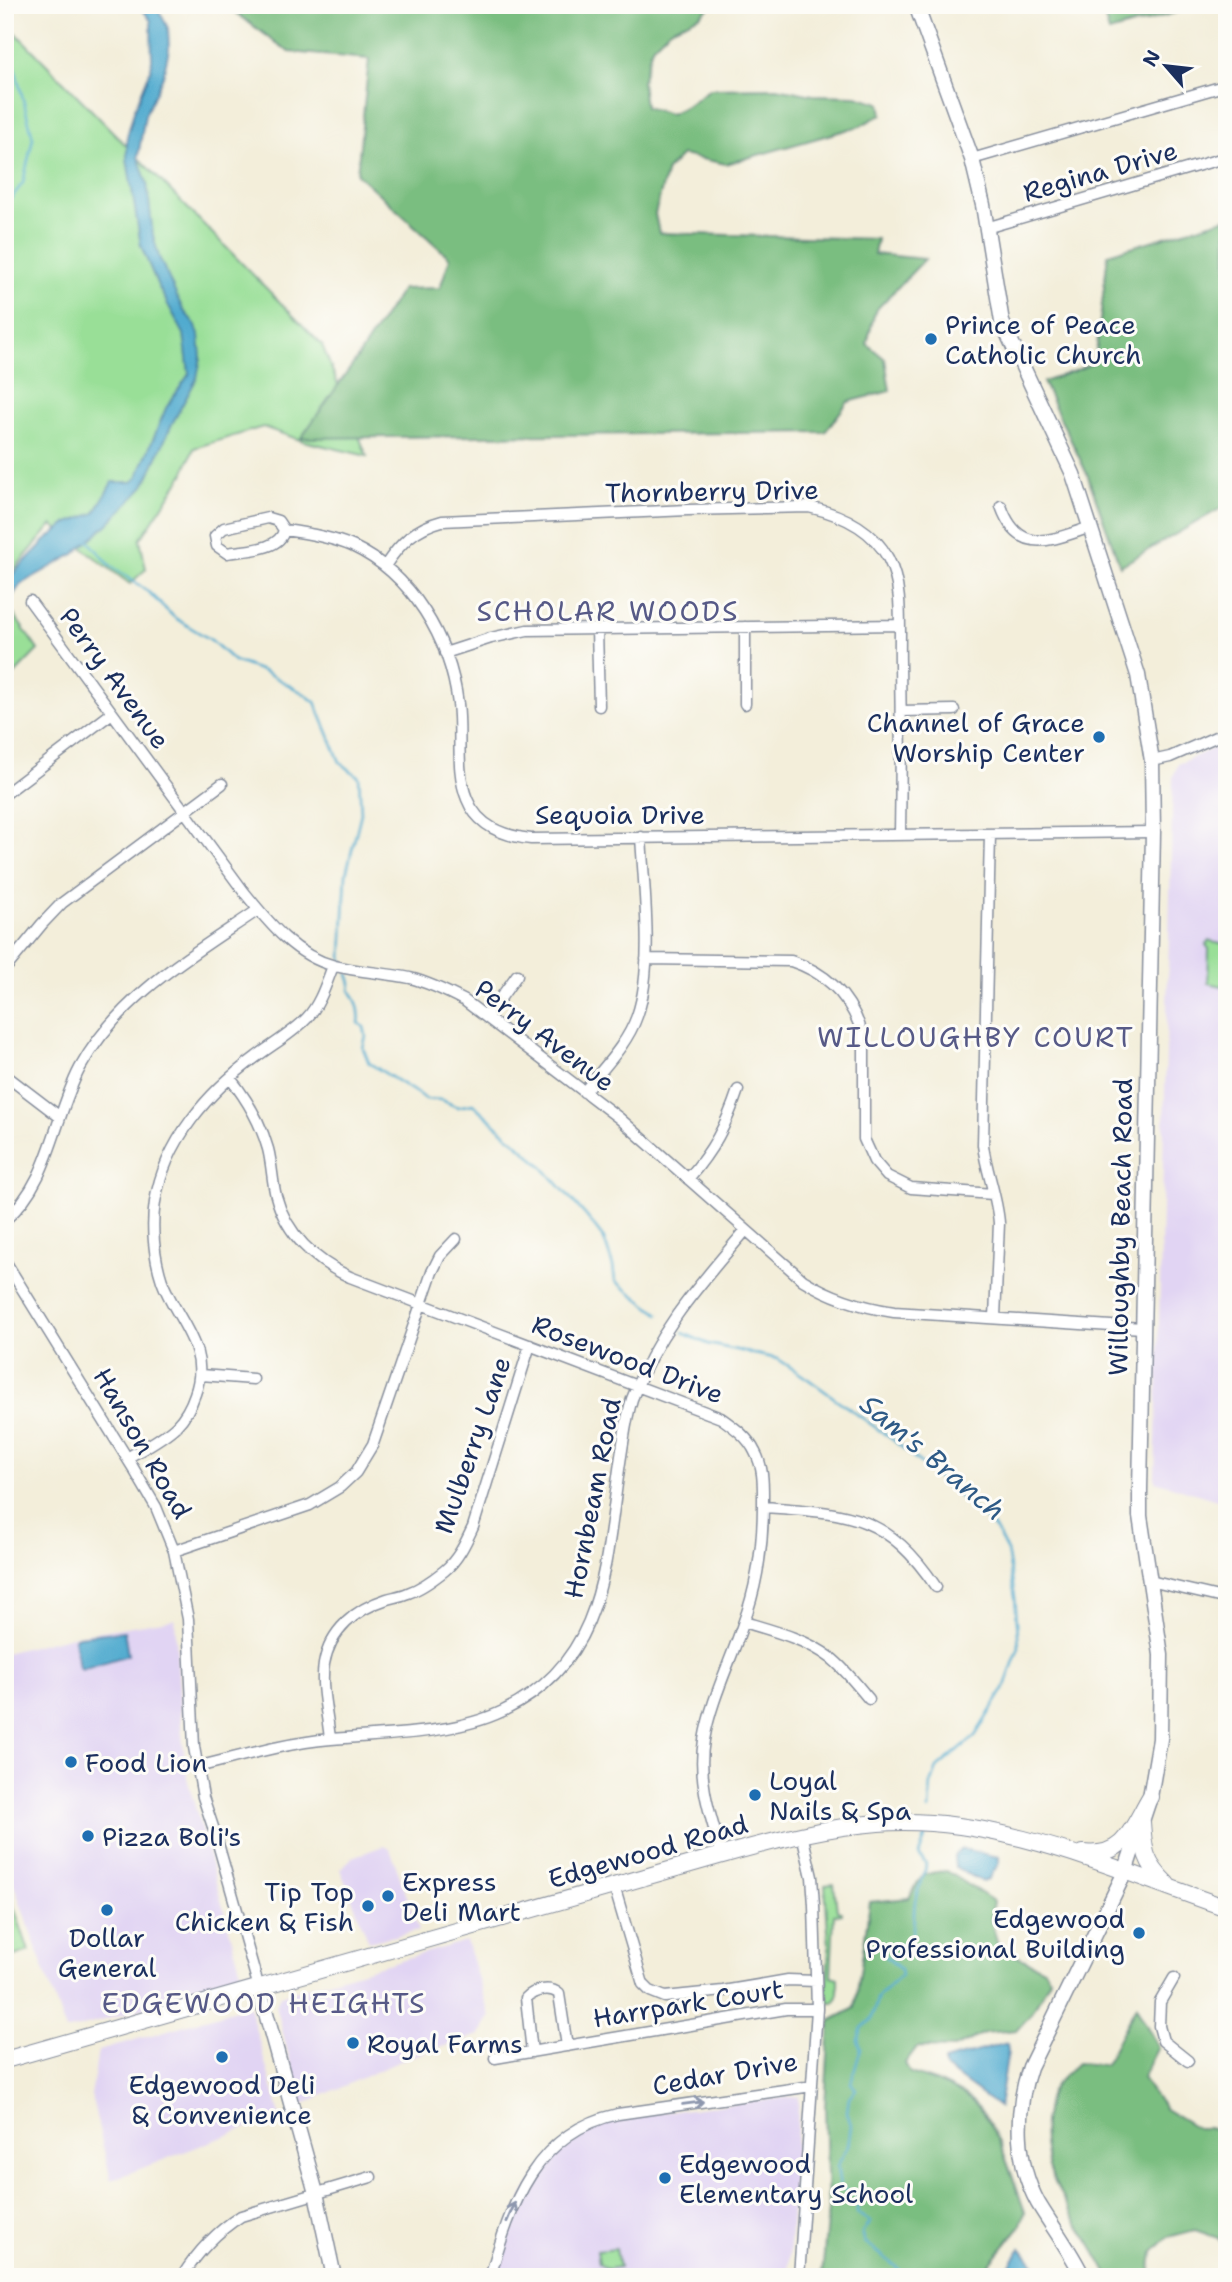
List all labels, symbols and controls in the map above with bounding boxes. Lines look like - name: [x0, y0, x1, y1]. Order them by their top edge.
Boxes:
- north arrow: [1130, 32, 1200, 102]
- text: N: [1137, 46, 1166, 71]
- street label: Regina Drive: [1019, 132, 1181, 210]
- place label: Prince of Peace Catholic Church: [945, 307, 1141, 372]
- marker: Prince of Peace Catholic Church: [923, 331, 939, 347]
- street label: Thornberry Drive: [605, 472, 819, 510]
- district label: SCHOLAR WOODS: [477, 592, 739, 630]
- street label: Perry Avenue: [52, 600, 178, 756]
- place label: Channel of Grace Worship Center: [867, 705, 1085, 770]
- marker: Channel of Grace Worship Center: [1091, 729, 1107, 745]
- street label: Sequoia Drive: [535, 797, 705, 832]
- street label: Perry Avenue: [468, 971, 622, 1099]
- district label: WILLOUGHBY COURT: [817, 1018, 1135, 1056]
- street label: Willoughby Beach Road: [1100, 1078, 1140, 1376]
- street label: Rosewood Drive: [527, 1306, 729, 1412]
- street label: Mulberry Lane: [425, 1352, 519, 1538]
- street label: Hanson Road: [86, 1361, 200, 1525]
- water label: Sam's Branch: [852, 1385, 1014, 1529]
- street label: Hornbeam Road: [555, 1395, 629, 1601]
- place label: Food Lion: [85, 1745, 208, 1780]
- marker: Food Lion: [63, 1754, 79, 1770]
- place label: Loyal Nails & Spa: [769, 1763, 911, 1828]
- marker: Loyal Nails & Spa: [747, 1787, 763, 1803]
- street label: Edgewood Road: [544, 1806, 752, 1896]
- place label: Pizza Boli's: [102, 1819, 241, 1854]
- marker: Pizza Boli's: [80, 1828, 96, 1844]
- place label: Express Deli Mart: [402, 1864, 521, 1929]
- place label: Tip Top Chicken & Fish: [175, 1874, 354, 1939]
- marker: Express Deli Mart: [380, 1888, 396, 1904]
- marker: Tip Top Chicken & Fish: [360, 1898, 376, 1914]
- place label: Edgewood Professional Building: [866, 1901, 1125, 1966]
- marker: Dollar General: [99, 1902, 115, 1918]
- place label: Dollar General: [58, 1920, 156, 1985]
- marker: Edgewood Professional Building: [1131, 1925, 1147, 1941]
- street label: Harrpark Court: [590, 1971, 786, 2035]
- district label: EDGEWOOD HEIGHTS: [101, 1984, 427, 2022]
- place label: Royal Farms: [367, 2026, 523, 2061]
- marker: Royal Farms: [345, 2035, 361, 2051]
- street label: Cedar Drive: [650, 2043, 800, 2103]
- marker: Edgewood Deli & Convenience: [214, 2049, 230, 2065]
- place label: Edgewood Deli & Convenience: [128, 2067, 316, 2132]
- one-way arrow: [681, 2096, 704, 2109]
- place label: Edgewood Elementary School: [679, 2146, 913, 2211]
- marker: Edgewood Elementary School: [657, 2170, 673, 2186]
- one-way arrow: [505, 2202, 518, 2223]

